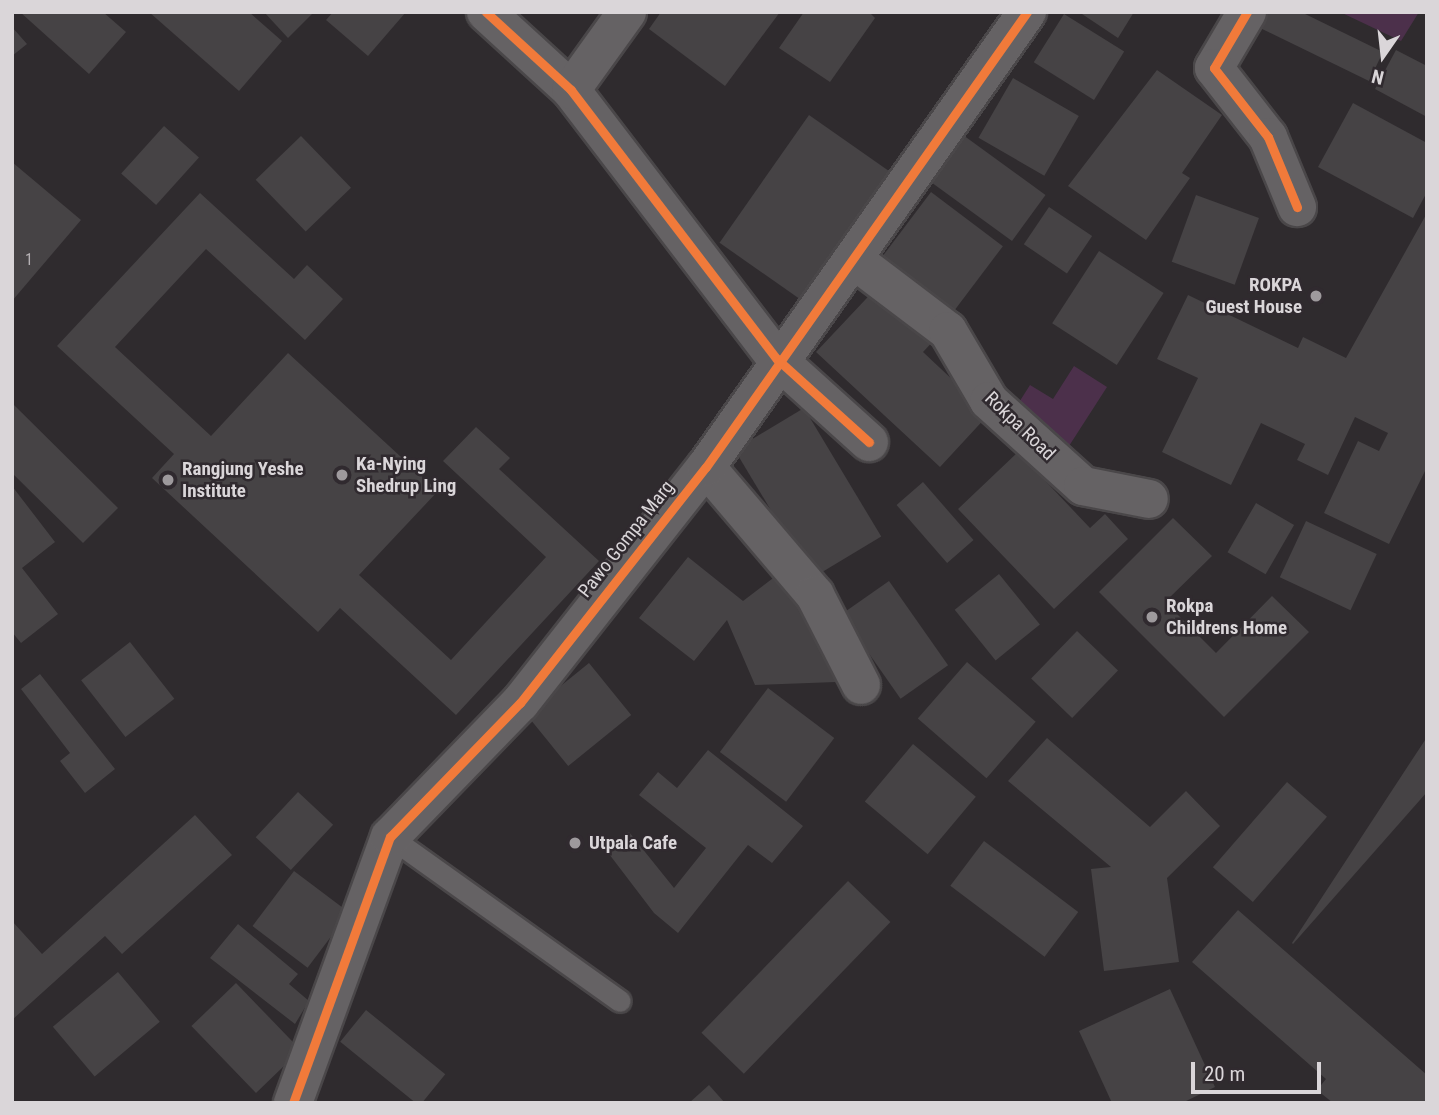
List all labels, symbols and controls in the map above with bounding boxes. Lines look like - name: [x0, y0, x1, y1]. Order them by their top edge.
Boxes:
- north arrow: [1348, 21, 1418, 91]
- text: N: [1369, 64, 1386, 89]
- house number: 1: [25, 250, 33, 270]
- place label: ROKPA Guest House: [1205, 274, 1302, 318]
- marker: ROKPA Guest House: [1308, 288, 1324, 304]
- street label: Rokpa Road: [980, 387, 1060, 465]
- place label: Ka-Nying Shedrup Ling: [356, 453, 456, 497]
- place label: Rangjung Yeshe Institute: [182, 458, 304, 502]
- marker: Ka-Nying Shedrup Ling: [334, 467, 350, 483]
- marker: Rangjung Yeshe Institute: [160, 472, 176, 488]
- street label: Pawo Gompa Marg: [573, 476, 679, 602]
- place label: Rokpa Childrens Home: [1166, 595, 1287, 639]
- marker: Rokpa Childrens Home: [1144, 609, 1160, 625]
- place label: Utpala Cafe: [589, 832, 677, 854]
- marker: Utpala Cafe: [567, 835, 583, 851]
- scale bar: [1194, 1048, 1324, 1092]
- text: 20 m: [1204, 1062, 1245, 1086]

